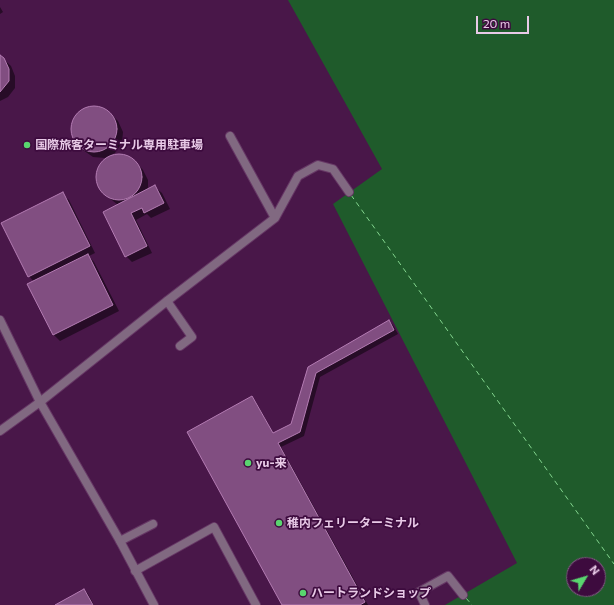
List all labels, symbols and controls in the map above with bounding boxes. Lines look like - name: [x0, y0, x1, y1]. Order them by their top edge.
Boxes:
- scale bar: [478, 8, 531, 34]
- text: 20 m: [483, 16, 510, 30]
- place label: 国際旅客ターミナル専用駐車場: [35, 138, 203, 152]
- marker: 国際旅客ターミナル専用駐車場: [22, 140, 32, 150]
- place label: yu-来: [256, 456, 287, 470]
- marker: yu-来: [243, 458, 253, 468]
- place label: 稚内フェリーターミナル: [287, 516, 419, 530]
- marker: 稚内フェリーターミナル: [274, 518, 284, 528]
- north arrow: [566, 557, 606, 597]
- text: N: [587, 563, 603, 577]
- place label: ハートランドショップ: [311, 586, 431, 600]
- marker: ハートランドショップ: [298, 588, 308, 598]

